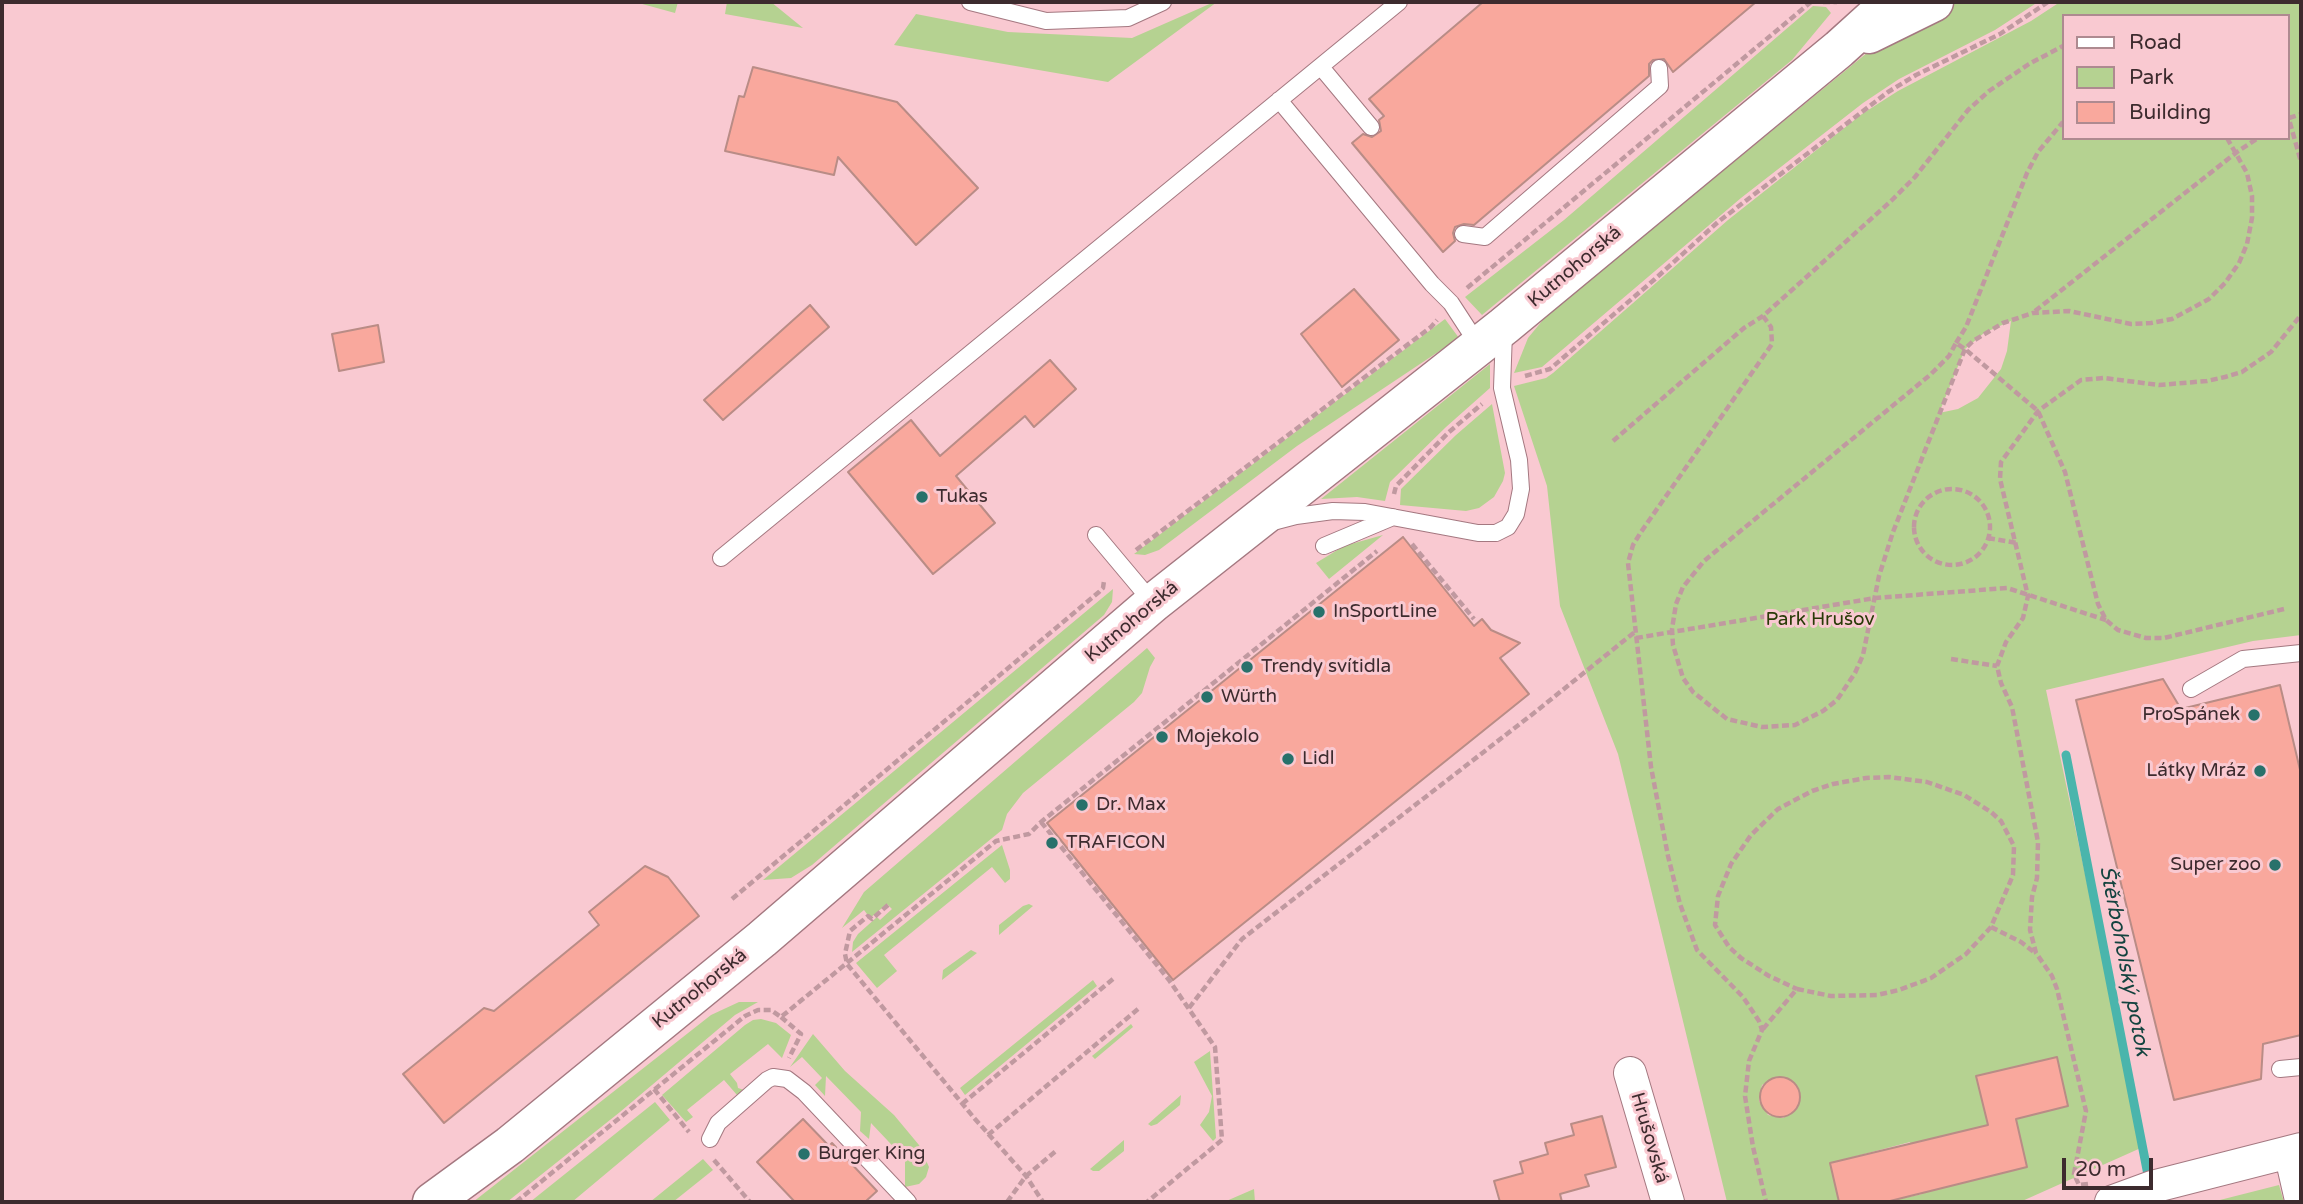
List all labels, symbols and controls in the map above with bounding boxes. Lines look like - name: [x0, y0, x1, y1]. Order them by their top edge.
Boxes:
- legend: [2062, 14, 2289, 140]
- text: Road: [2129, 30, 2182, 55]
- text: Park: [2129, 65, 2174, 90]
- text: Building: [2129, 100, 2211, 125]
- street label: Kutnohorská: [1524, 221, 1626, 313]
- place label: Tukas: [936, 486, 988, 508]
- marker: Tukas: [914, 489, 930, 505]
- street label: Kutnohorská: [1081, 576, 1183, 668]
- place label: InSportLine: [1333, 601, 1437, 623]
- marker: InSportLine: [1311, 604, 1327, 620]
- park label: Park Hrušov: [1765, 609, 1875, 631]
- place label: Trendy svítidla: [1261, 656, 1391, 678]
- marker: Trendy svítidla: [1239, 659, 1255, 675]
- place label: Würth: [1221, 686, 1277, 708]
- marker: Würth: [1199, 689, 1215, 705]
- place label: ProSpánek: [2142, 704, 2240, 726]
- marker: ProSpánek: [2246, 707, 2262, 723]
- place label: Mojekolo: [1176, 726, 1259, 748]
- marker: Mojekolo: [1154, 729, 1170, 745]
- place label: Lidl: [1302, 748, 1334, 770]
- marker: Lidl: [1280, 751, 1296, 767]
- place label: Látky Mráz: [2146, 760, 2246, 782]
- marker: Látky Mráz: [2252, 763, 2268, 779]
- place label: Dr. Max: [1096, 794, 1166, 816]
- marker: Dr. Max: [1074, 797, 1090, 813]
- place label: TRAFICON: [1066, 832, 1166, 854]
- marker: TRAFICON: [1044, 835, 1060, 851]
- place label: Super zoo: [2170, 854, 2261, 876]
- marker: Super zoo: [2267, 857, 2283, 873]
- water label: Štěrboholský potok: [2093, 864, 2155, 1058]
- street label: Kutnohorská: [648, 944, 752, 1034]
- street label: Hrušovská: [1625, 1090, 1673, 1186]
- place label: Burger King: [818, 1143, 926, 1165]
- scale bar: [2065, 1144, 2156, 1188]
- marker: Burger King: [796, 1146, 812, 1162]
- text: 20 m: [2075, 1157, 2126, 1182]

